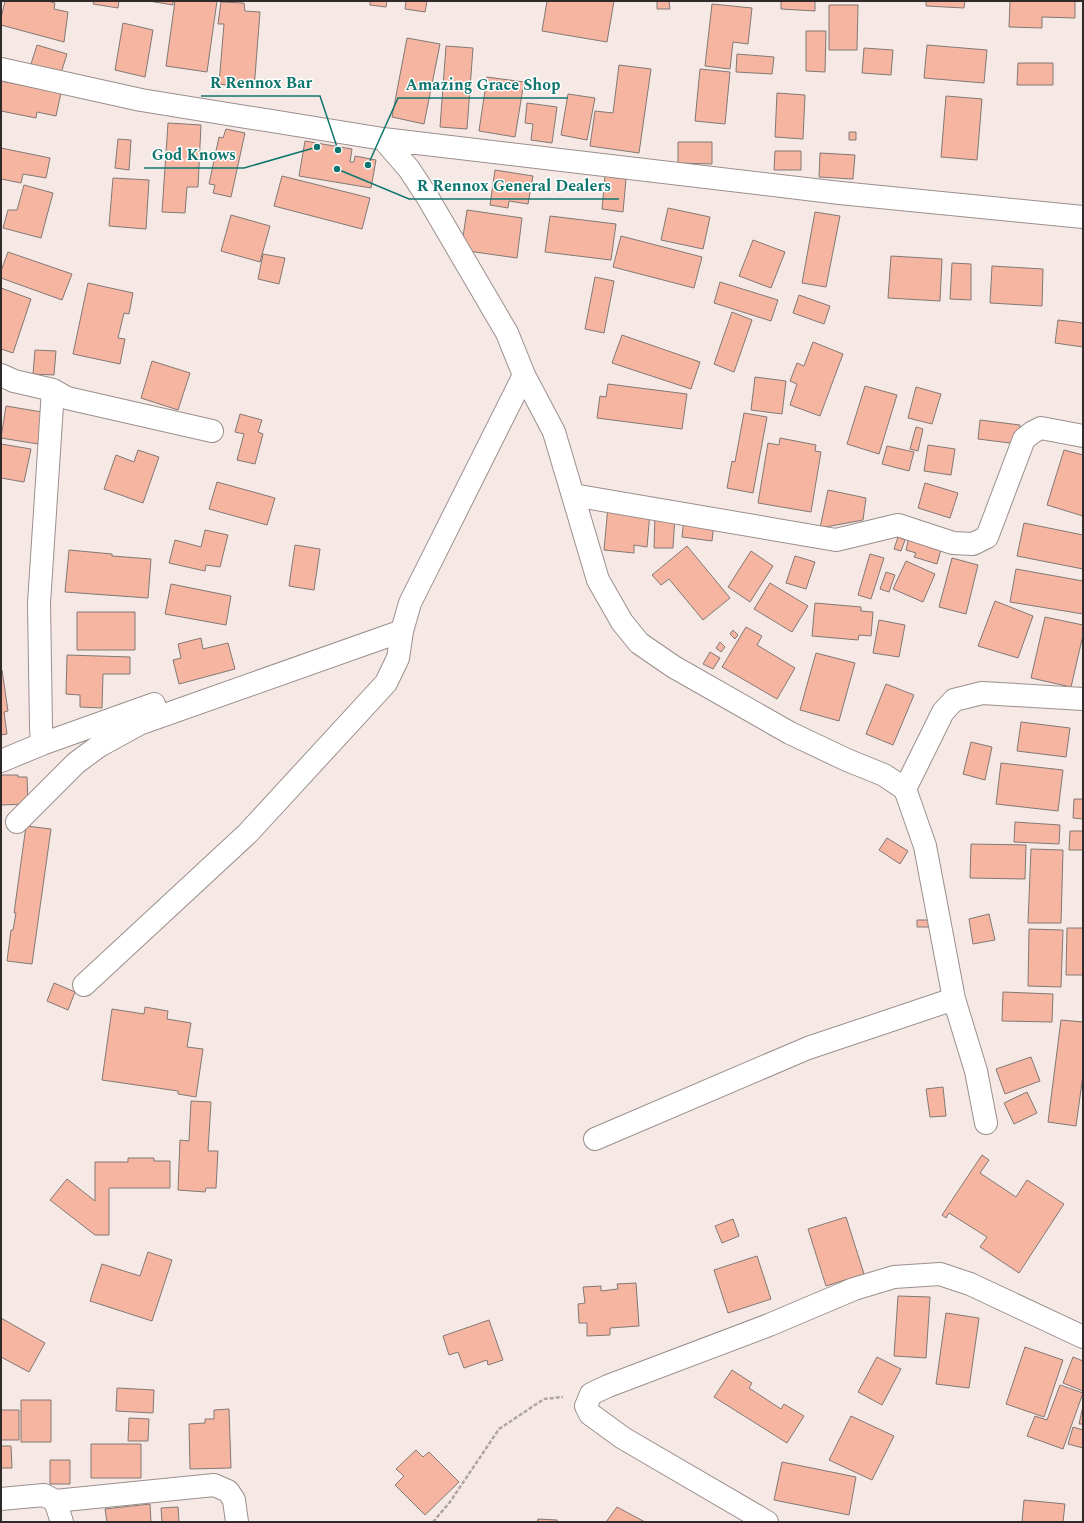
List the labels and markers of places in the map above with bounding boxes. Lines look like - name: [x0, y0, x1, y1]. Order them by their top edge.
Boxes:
- callout: R Rennox Bar: [201, 68, 320, 96]
- callout: Amazing Grace Shop: [398, 70, 568, 98]
- callout: God Knows: [144, 140, 244, 168]
- callout: R Rennox General Dealers: [409, 171, 619, 199]

